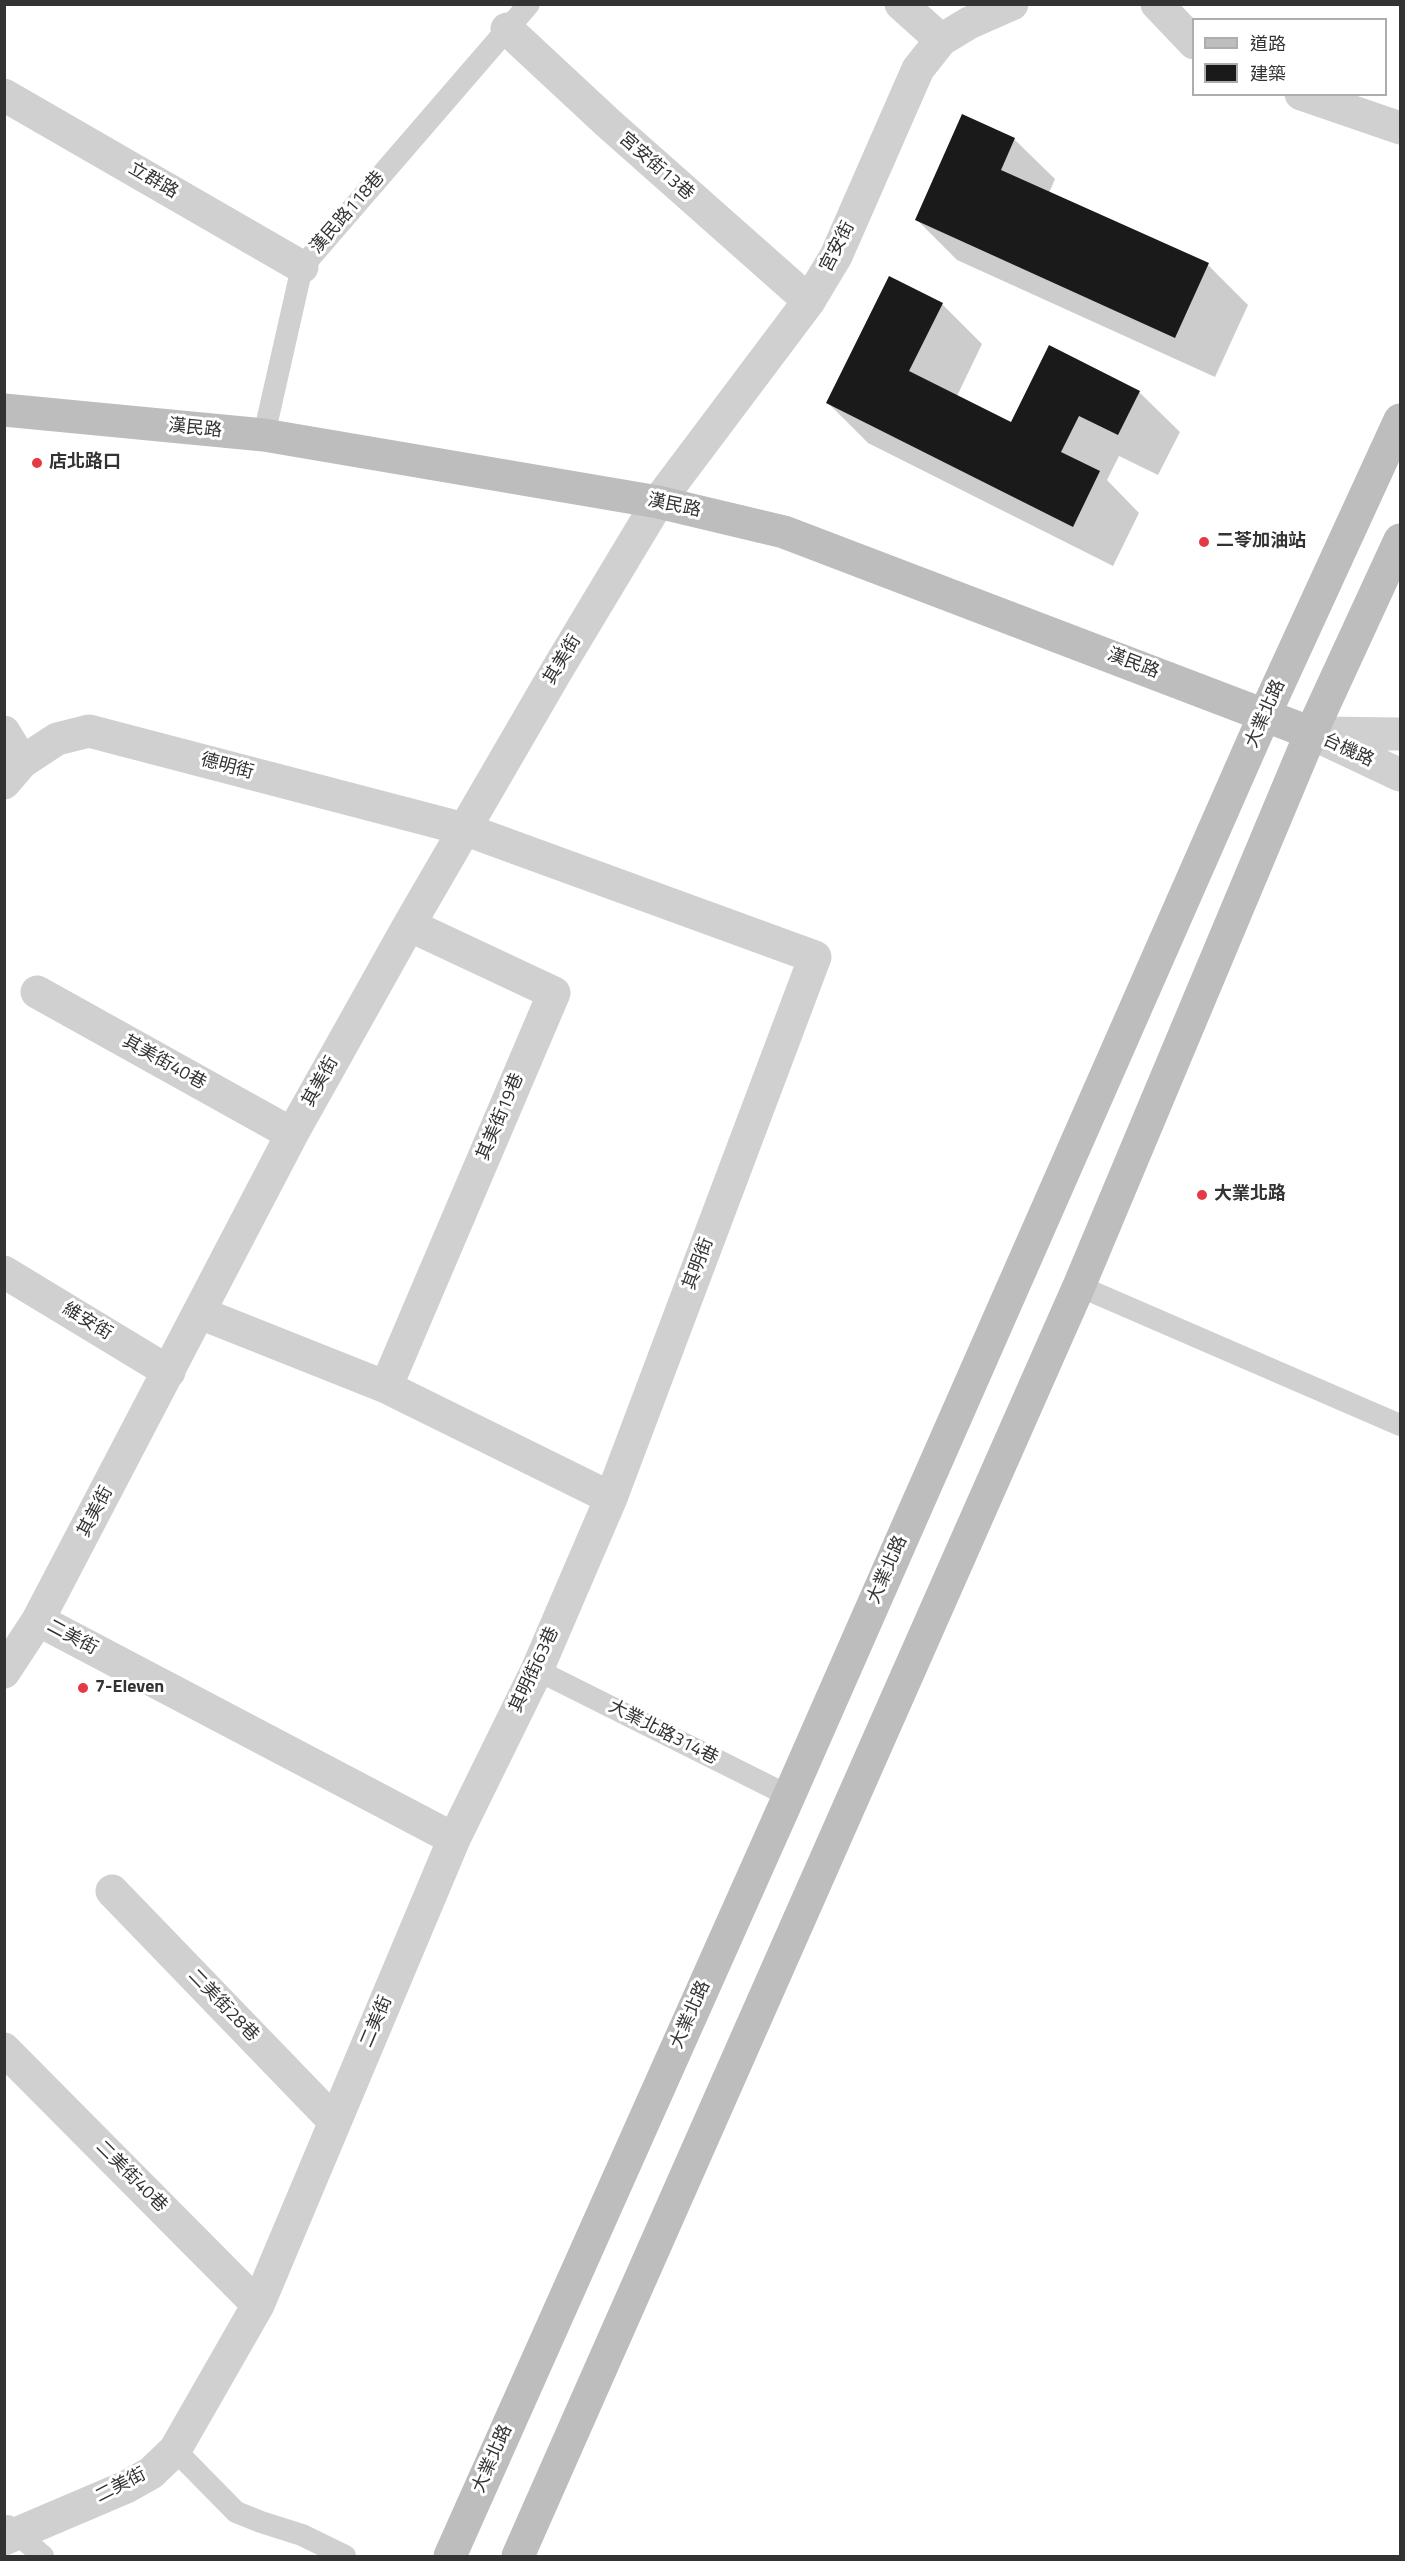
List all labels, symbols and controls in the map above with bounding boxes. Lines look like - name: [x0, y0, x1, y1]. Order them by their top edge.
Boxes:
- legend: [1192, 18, 1387, 96]
- text: 道路: [1250, 30, 1286, 57]
- text: 建築: [1250, 60, 1286, 87]
- street label: 宮安街13巷: [614, 129, 698, 205]
- street label: 立群路: [124, 158, 182, 204]
- street label: 漢民路118巷: [306, 167, 390, 259]
- street label: 宮安街: [816, 218, 860, 276]
- street label: 漢民路: [167, 415, 223, 443]
- place label: 店北路口: [49, 452, 121, 474]
- marker: 店北路口: [30, 456, 44, 470]
- street label: 漢民路: [645, 490, 703, 522]
- place label: 二苓加油站: [1216, 531, 1306, 553]
- marker: 二苓加油站: [1197, 535, 1211, 549]
- street label: 其美街: [540, 631, 586, 689]
- street label: 漢民路: [1104, 644, 1162, 684]
- street label: 大業北路: [1241, 677, 1291, 751]
- street label: 台機路: [1319, 730, 1377, 772]
- street label: 德明街: [198, 750, 256, 784]
- street label: 其美街40巷: [118, 1031, 210, 1095]
- street label: 其美街: [298, 1053, 344, 1111]
- street label: 其美街19巷: [473, 1070, 529, 1164]
- place label: 大業北路: [1214, 1184, 1286, 1206]
- marker: 大業北路: [1195, 1188, 1209, 1202]
- street label: 其明街: [679, 1235, 719, 1293]
- street label: 維安街: [58, 1299, 116, 1345]
- street label: 其美街: [74, 1483, 118, 1541]
- street label: 大業北路: [863, 1533, 913, 1607]
- street label: 二美街: [43, 1616, 101, 1660]
- street label: 其明街63巷: [506, 1624, 564, 1716]
- place label: 7-Eleven: [95, 1677, 164, 1699]
- marker: 7-Eleven: [76, 1681, 90, 1695]
- street label: 大業北路314巷: [605, 1696, 721, 1770]
- street label: 二美街28巷: [183, 1965, 263, 2047]
- street label: 大業北路: [666, 1978, 716, 2052]
- street label: 二美街: [357, 1993, 397, 2051]
- street label: 二美街40巷: [91, 2137, 171, 2217]
- street label: 大業北路: [468, 2422, 518, 2496]
- street label: 二美街: [92, 2464, 150, 2508]

